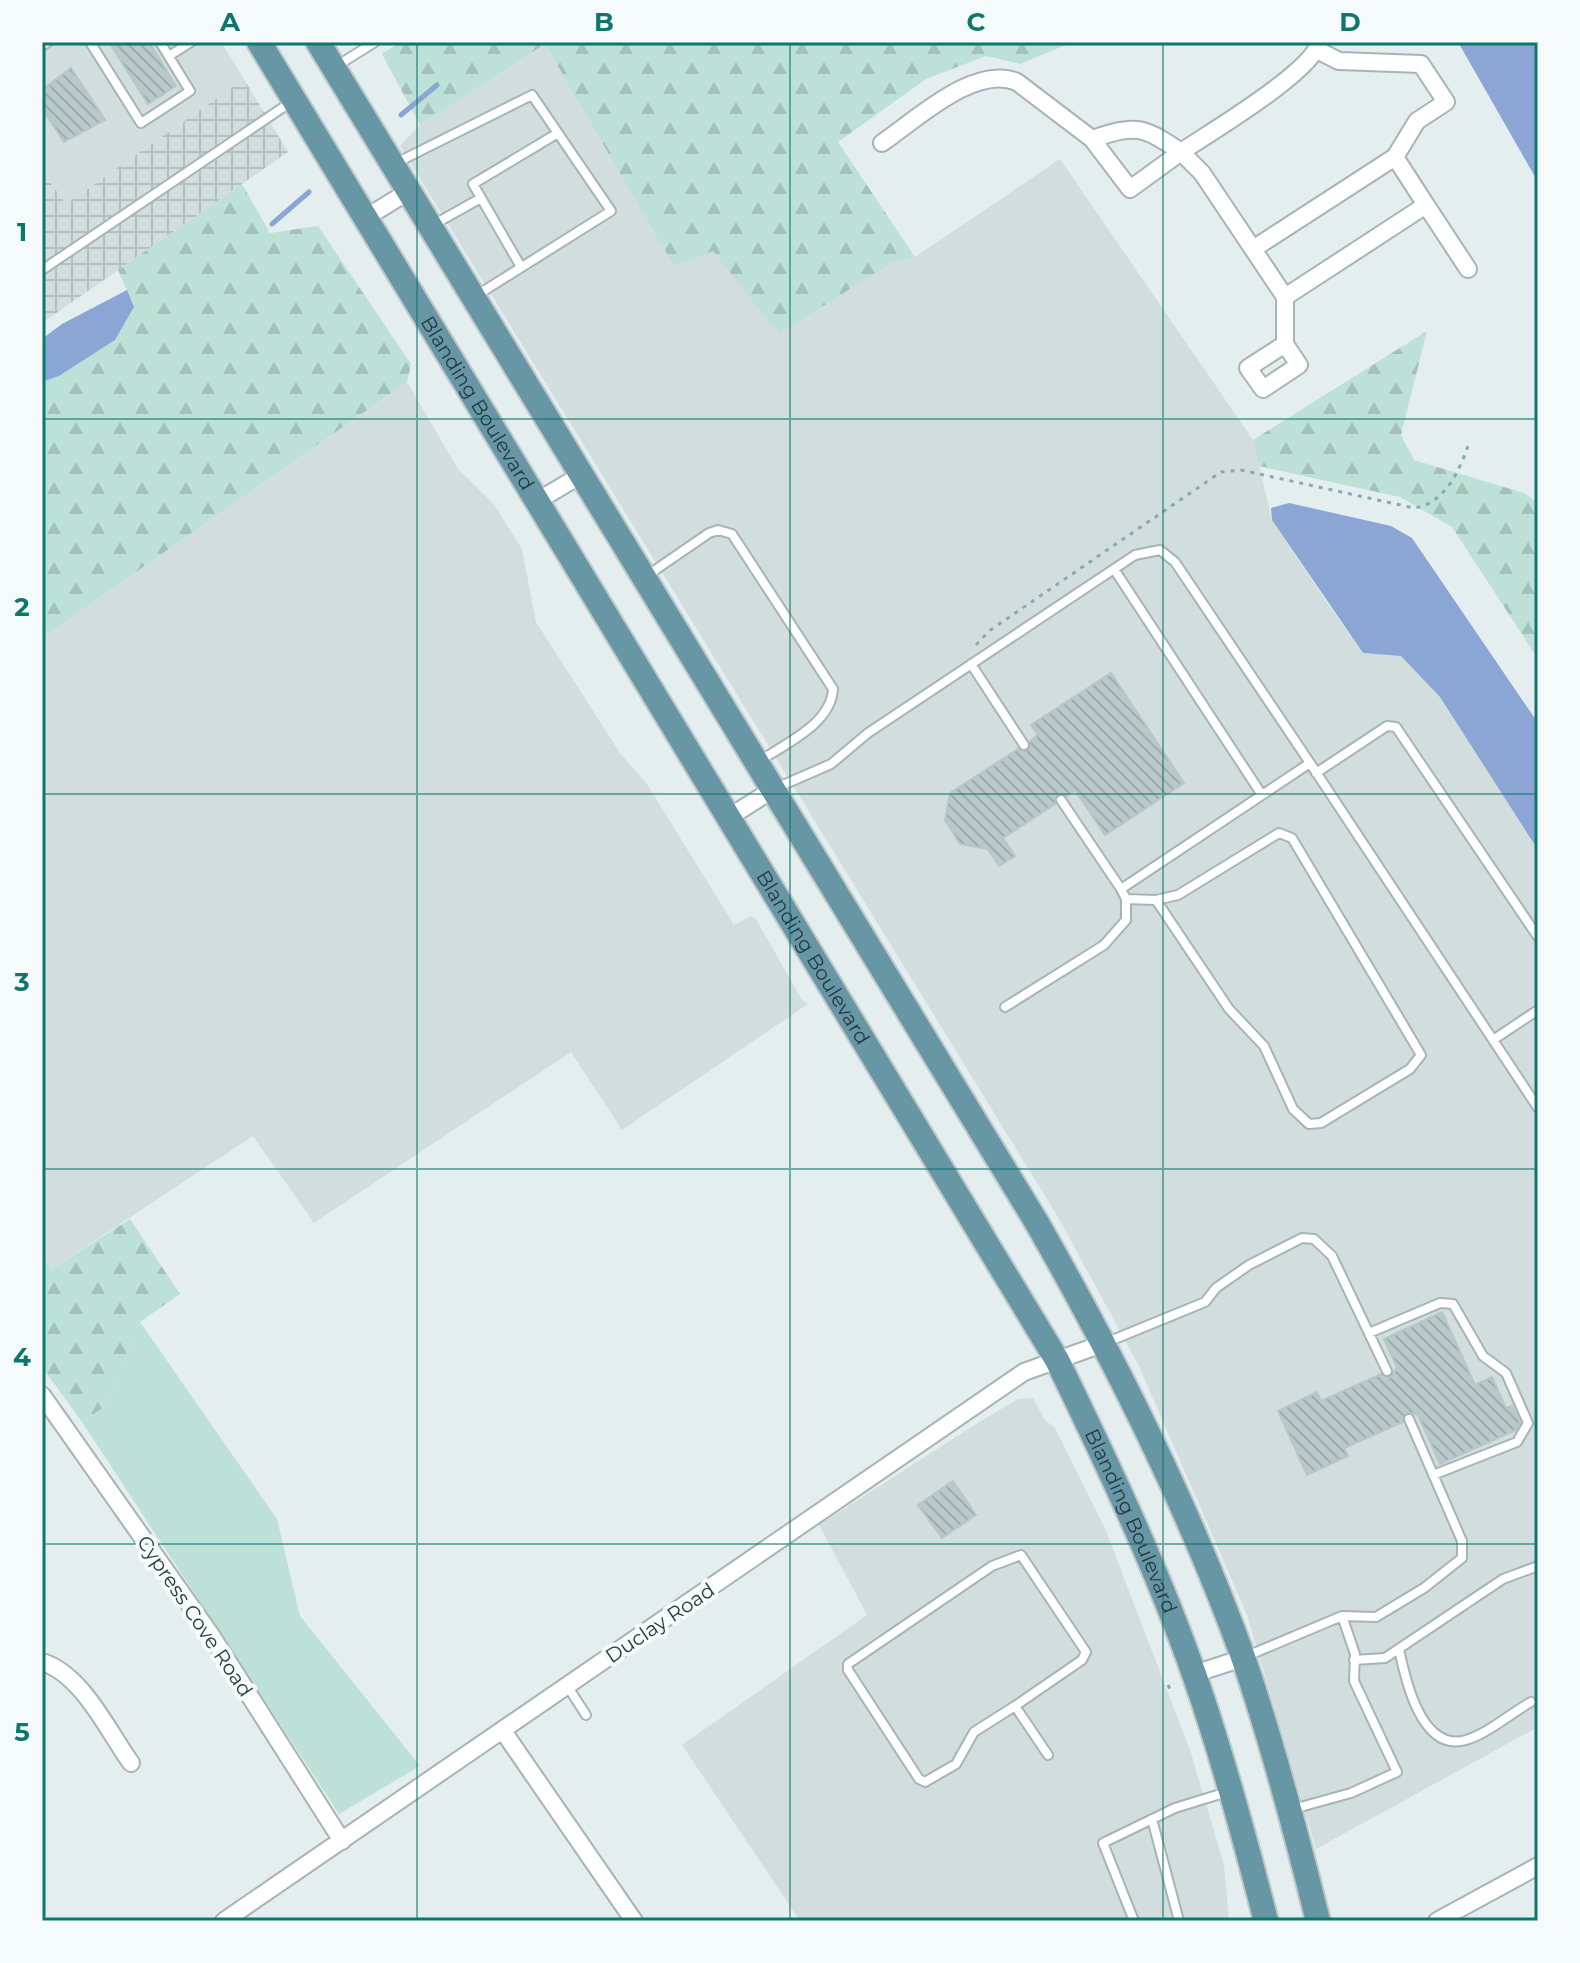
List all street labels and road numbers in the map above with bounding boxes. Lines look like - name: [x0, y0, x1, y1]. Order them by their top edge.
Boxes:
- street label: Blanding Boulevard: [416, 312, 539, 494]
- street label: Blanding Boulevard: [751, 866, 875, 1049]
- street label: Blanding Boulevard: [1080, 1425, 1182, 1617]
- street label: Cypress Cove Road: [132, 1531, 258, 1701]
- street label: Duclay Road: [601, 1578, 719, 1668]

